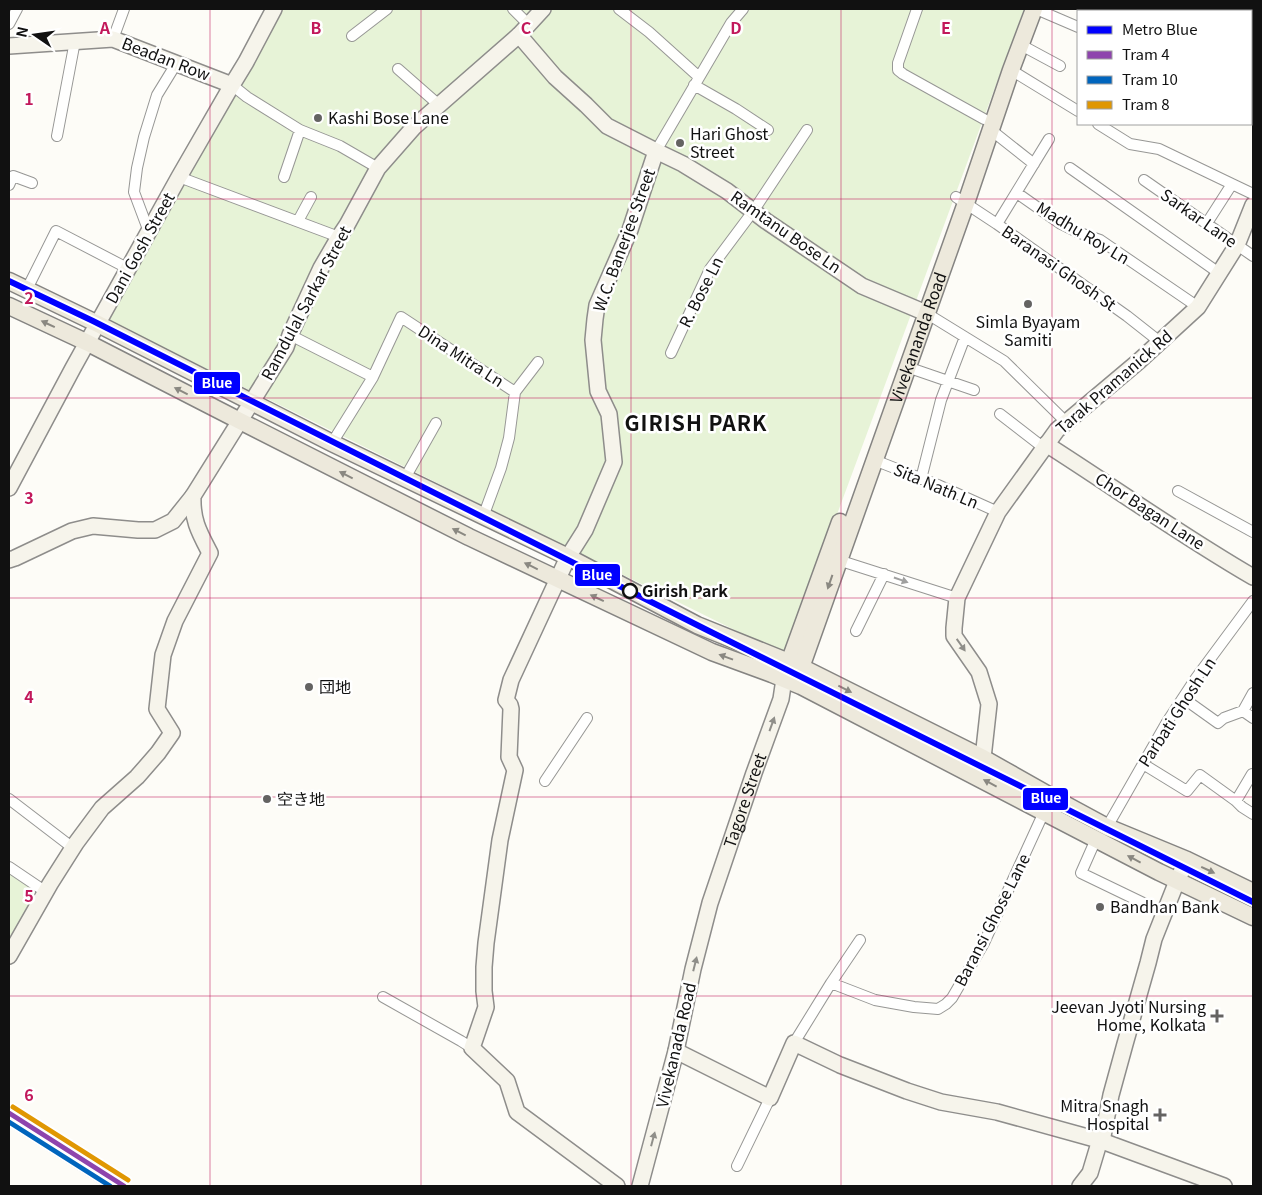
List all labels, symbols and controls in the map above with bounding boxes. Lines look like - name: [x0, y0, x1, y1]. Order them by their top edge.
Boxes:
- north arrow: [10, 10, 60, 60]
- legend: [1077, 10, 1252, 125]
- text: A: [99, 15, 111, 39]
- text: B: [311, 15, 322, 39]
- text: C: [521, 15, 532, 39]
- text: D: [730, 15, 742, 39]
- text: E: [941, 15, 951, 39]
- text: Metro Blue: [1122, 18, 1198, 39]
- text: N: [10, 24, 32, 39]
- street label: Beadan Row: [119, 30, 214, 86]
- text: Tram 4: [1122, 43, 1170, 64]
- text: Tram 10: [1122, 68, 1178, 89]
- text: 1: [24, 86, 34, 110]
- text: Tram 8: [1122, 93, 1170, 114]
- place label: Kashi Bose Lane: [328, 105, 449, 129]
- marker: Kashi Bose Lane: [312, 112, 324, 124]
- place label: Hari Ghost Street: [690, 121, 768, 163]
- marker: Hari Ghost Street: [674, 137, 686, 149]
- street label: W.C. Banerjee Street: [586, 165, 660, 315]
- street label: Sarkar Lane: [1156, 182, 1243, 252]
- street label: Ramtanu Bose Ln: [726, 184, 847, 278]
- street label: Dani Gosh Street: [99, 188, 180, 307]
- street label: Madhu Roy Ln: [1032, 195, 1135, 269]
- street label: Baranasi Ghosh St: [997, 219, 1122, 316]
- street label: Ramdulal Sarkar Street: [254, 221, 356, 384]
- street label: R. Bose Ln: [672, 252, 728, 331]
- street label: Vivekananda Road: [883, 268, 952, 406]
- text: 2: [24, 285, 34, 309]
- marker: Simla Byayam Samiti: [1022, 298, 1034, 310]
- place label: Simla Byayam Samiti: [976, 309, 1080, 351]
- street label: Dina Mitra Ln: [414, 318, 509, 392]
- one-way arrow: [41, 320, 55, 328]
- street label: Tarak Pramanick Rd: [1050, 324, 1177, 439]
- line badge: Blue: [193, 371, 241, 395]
- text: Blue: [202, 372, 233, 392]
- one-way arrow: [174, 387, 188, 395]
- district label: GIRISH PARK: [625, 407, 767, 437]
- street label: Sita Nath Ln: [890, 456, 983, 514]
- street label: Chor Bagan Lane: [1091, 466, 1210, 555]
- one-way arrow: [339, 471, 354, 479]
- text: 3: [24, 485, 34, 509]
- one-way arrow: [452, 528, 466, 536]
- one-way arrow: [524, 562, 538, 570]
- line badge: Blue: [574, 563, 621, 587]
- text: Blue: [582, 564, 613, 584]
- one-way arrow: [826, 575, 834, 590]
- one-way arrow: [894, 576, 909, 584]
- place label: Girish Park: [642, 578, 728, 602]
- marker: Girish Park: [622, 583, 638, 599]
- one-way arrow: [589, 593, 604, 602]
- one-way arrow: [956, 638, 966, 652]
- street label: Parbati Ghosh Ln: [1132, 652, 1221, 771]
- one-way arrow: [718, 653, 733, 661]
- place label: 団地: [319, 674, 351, 698]
- marker: 団地: [303, 681, 315, 693]
- text: 4: [24, 684, 34, 708]
- one-way arrow: [838, 685, 852, 693]
- one-way arrow: [769, 717, 776, 732]
- street label: Tagore Street: [717, 749, 771, 851]
- one-way arrow: [982, 779, 997, 787]
- place label: 空き地: [277, 786, 325, 810]
- line badge: Blue: [1022, 787, 1069, 811]
- text: Blue: [1031, 787, 1062, 807]
- marker: 空き地: [261, 793, 273, 805]
- street label: Baransi Ghose Lane: [947, 849, 1035, 990]
- one-way arrow: [1126, 855, 1141, 863]
- one-way arrow: [1200, 866, 1215, 874]
- text: 5: [24, 883, 34, 907]
- place label: Bandhan Bank: [1110, 894, 1220, 918]
- marker: Bandhan Bank: [1094, 901, 1106, 913]
- one-way arrow: [691, 957, 699, 972]
- street label: Vivekanada Road: [649, 980, 701, 1110]
- place label: Jeevan Jyoti Nursing Home, Kolkata: [1051, 994, 1206, 1036]
- marker: Jeevan Jyoti Nursing Home, Kolkata: [1210, 1009, 1224, 1023]
- text: 6: [24, 1082, 34, 1106]
- place label: Mitra Snagh Hospital: [1060, 1093, 1149, 1135]
- marker: Mitra Snagh Hospital: [1153, 1108, 1167, 1122]
- one-way arrow: [649, 1132, 657, 1147]

